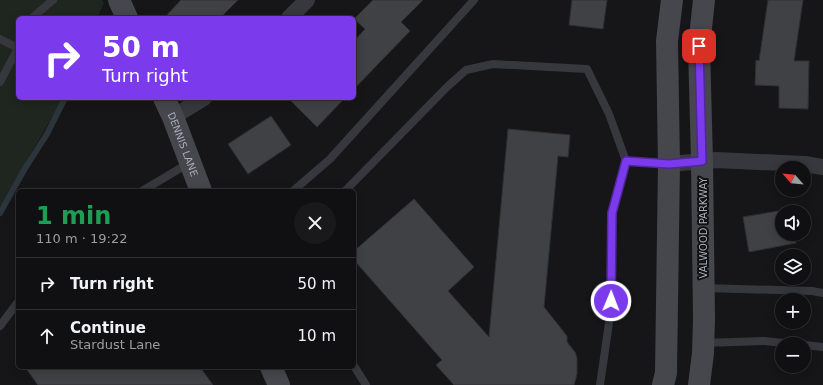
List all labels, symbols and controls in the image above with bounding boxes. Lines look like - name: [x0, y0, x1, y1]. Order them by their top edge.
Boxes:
- pin: [682, 29, 716, 63]
- text: 50 m: [102, 31, 180, 64]
- icon: right: [36, 32, 88, 84]
- icon: arrive: [688, 35, 710, 57]
- text: Turn right: [102, 65, 188, 86]
- street label: DENNIS LANE: [166, 110, 200, 178]
- north arrow: [775, 161, 811, 197]
- map controls: [775, 161, 811, 373]
- street label: VALWOOD PARKWAY: [698, 177, 709, 279]
- text: 1 min: [36, 202, 111, 230]
- button: close: [294, 202, 336, 244]
- button: sound: [775, 205, 811, 241]
- text: 110 m · 19:22: [36, 231, 127, 246]
- button: layers: [775, 249, 811, 285]
- icon: right: [36, 273, 58, 295]
- text: Turn right: [70, 275, 154, 293]
- text: 50 m: [298, 275, 336, 293]
- position arrow: [590, 280, 632, 322]
- button: +: [775, 293, 811, 329]
- text: Continue: [70, 319, 146, 337]
- icon: ahead: [36, 325, 58, 347]
- text: 10 m: [298, 327, 336, 345]
- text: Stardust Lane: [70, 337, 160, 352]
- button: −: [775, 337, 811, 373]

